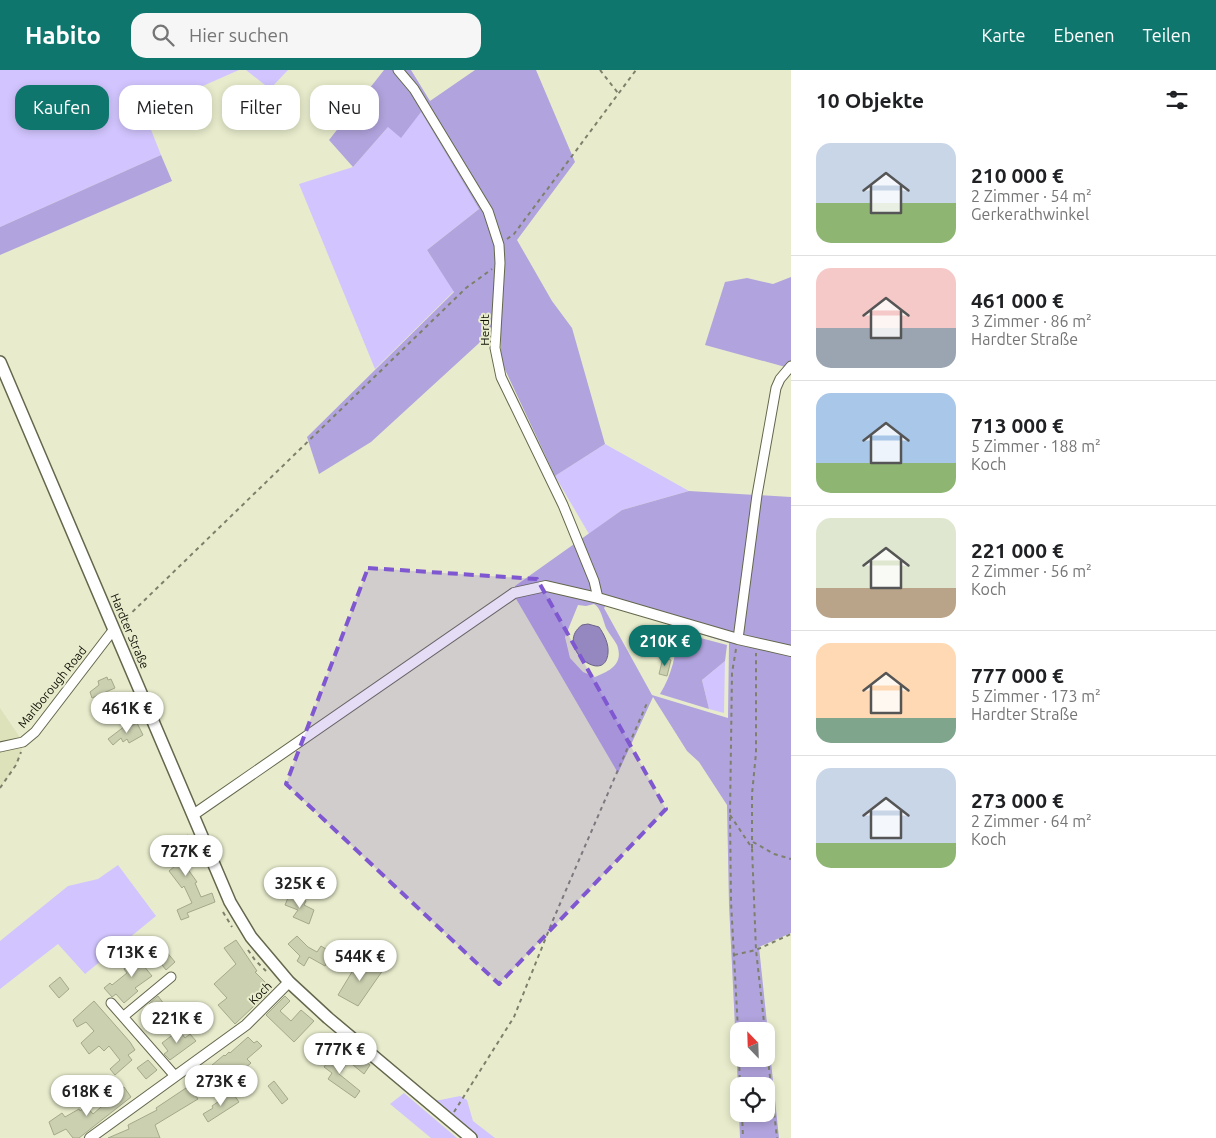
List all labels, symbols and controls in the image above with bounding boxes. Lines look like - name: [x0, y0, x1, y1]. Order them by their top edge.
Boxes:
- search box: [131, 13, 481, 58]
- icon: search: [149, 21, 177, 49]
- text: Habito: [25, 22, 101, 49]
- text: Hier suchen: [189, 24, 289, 46]
- text: Karte: [982, 25, 1026, 45]
- text: Ebenen: [1054, 25, 1115, 45]
- text: Teilen: [1143, 25, 1191, 45]
- chip: Kaufen: [15, 85, 109, 130]
- chip: Mieten: [119, 85, 212, 130]
- chip: Filter: [222, 85, 300, 130]
- chip: Neu: [310, 85, 379, 130]
- icon: filters: [1163, 86, 1191, 114]
- text: 10 Objekte: [816, 88, 924, 112]
- icon: home: [856, 163, 916, 223]
- text: 210 000 €: [971, 163, 1064, 187]
- text: 2 Zimmer · 54 m²: [971, 187, 1092, 205]
- text: Gerkerathwinkel: [971, 205, 1089, 223]
- icon: home: [856, 288, 916, 348]
- text: 461 000 €: [971, 288, 1064, 312]
- text: 3 Zimmer · 86 m²: [971, 312, 1092, 330]
- street label: Herdt: [478, 314, 491, 346]
- text: Hardter Straße: [971, 330, 1078, 348]
- icon: home: [856, 413, 916, 473]
- text: 713 000 €: [971, 413, 1064, 437]
- text: 5 Zimmer · 188 m²: [971, 437, 1101, 455]
- text: Koch: [971, 455, 1006, 473]
- icon: home: [856, 538, 916, 598]
- text: 221 000 €: [971, 538, 1064, 562]
- text: 2 Zimmer · 56 m²: [971, 562, 1092, 580]
- text: Koch: [971, 580, 1006, 598]
- street label: Hardter Straße: [108, 592, 152, 670]
- pin: 210K €: [624, 624, 706, 667]
- text: 210K €: [640, 632, 690, 650]
- street label: Marlborough Road: [15, 644, 89, 730]
- icon: home: [856, 663, 916, 723]
- text: 777 000 €: [971, 663, 1064, 687]
- text: 5 Zimmer · 173 m²: [971, 687, 1101, 705]
- pin: 461K €: [86, 692, 168, 734]
- text: 461K €: [102, 699, 152, 717]
- text: Hardter Straße: [971, 705, 1078, 723]
- icon: home: [856, 788, 916, 848]
- text: 273 000 €: [971, 788, 1064, 812]
- text: 2 Zimmer · 64 m²: [971, 812, 1092, 830]
- text: Koch: [971, 830, 1006, 848]
- pin: 727K €: [145, 834, 227, 877]
- text: 727K €: [161, 842, 211, 860]
- pin: 325K €: [259, 866, 341, 909]
- text: 325K €: [275, 874, 325, 892]
- pin: 713K €: [91, 936, 173, 978]
- pin: 544K €: [319, 940, 401, 982]
- text: 713K €: [107, 943, 157, 961]
- text: 544K €: [335, 947, 385, 965]
- street label: Koch: [246, 979, 274, 1007]
- pin: 221K €: [136, 1002, 218, 1044]
- text: 221K €: [152, 1009, 202, 1027]
- north arrow: [730, 1022, 775, 1068]
- map controls: [730, 1022, 775, 1122]
- pin: 777K €: [299, 1032, 381, 1075]
- text: 777K €: [315, 1040, 365, 1058]
- pin: 273K €: [180, 1064, 262, 1107]
- text: 273K €: [196, 1072, 246, 1090]
- pin: 618K €: [46, 1074, 128, 1117]
- button: locate: [730, 1077, 775, 1122]
- text: 618K €: [62, 1082, 112, 1100]

